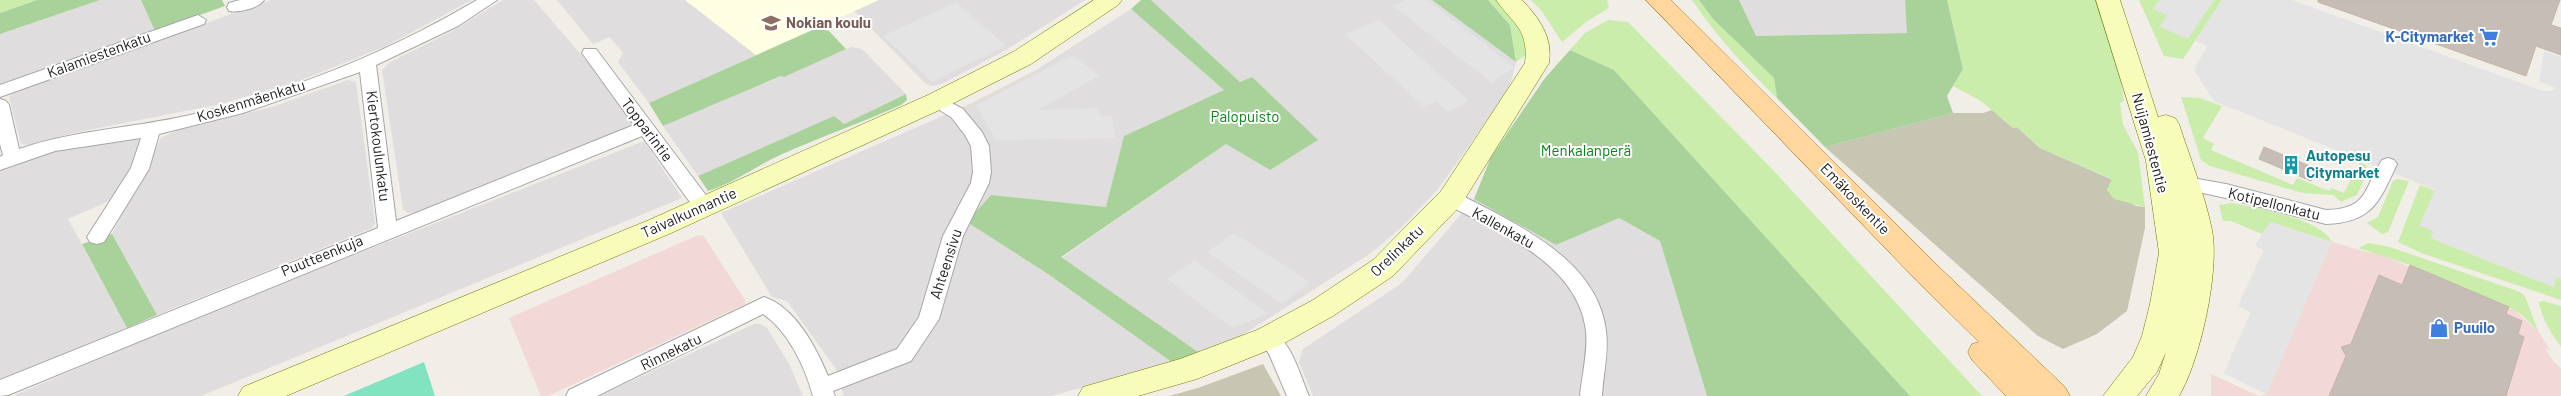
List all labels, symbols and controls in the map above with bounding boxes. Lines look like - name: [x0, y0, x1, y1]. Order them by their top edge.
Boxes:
- school or university icon: Nokian koulu: [760, 12, 782, 34]
- place label: Nokian koulu: [786, 13, 871, 31]
- supermarket icon: K-Citymarket: [2478, 26, 2500, 48]
- street label: Kalamiestenkatu: [44, 27, 153, 81]
- place label: K-Citymarket: [2386, 27, 2474, 45]
- street label: Koskenmäenkatu: [194, 75, 307, 125]
- street label: Kiertokoulunkatu: [363, 89, 395, 202]
- street label: Nuijamiestentie: [2129, 91, 2173, 195]
- street label: Topparintie: [618, 94, 677, 165]
- park label: Palopuisto: [1211, 107, 1279, 125]
- park label: Menkalanperä: [1541, 141, 1631, 159]
- place label: Autopesu Citymarket: [2306, 146, 2380, 181]
- building icon: Autopesu Citymarket: [2280, 154, 2302, 176]
- street label: Emäkoskentie: [1817, 159, 1894, 238]
- street label: Taivalkunnantie: [638, 183, 739, 241]
- street label: Kotipellonkatu: [2226, 183, 2322, 223]
- street label: Kallenkatu: [1469, 203, 1538, 252]
- street label: Orelinkatu: [1366, 221, 1426, 280]
- street label: Ahteensivu: [925, 226, 965, 301]
- street label: Puutteenkuja: [278, 231, 365, 280]
- shop icon: Puuilo: [2428, 317, 2450, 339]
- place label: Puuilo: [2454, 318, 2495, 336]
- street label: Rinnekatu: [637, 329, 704, 374]

